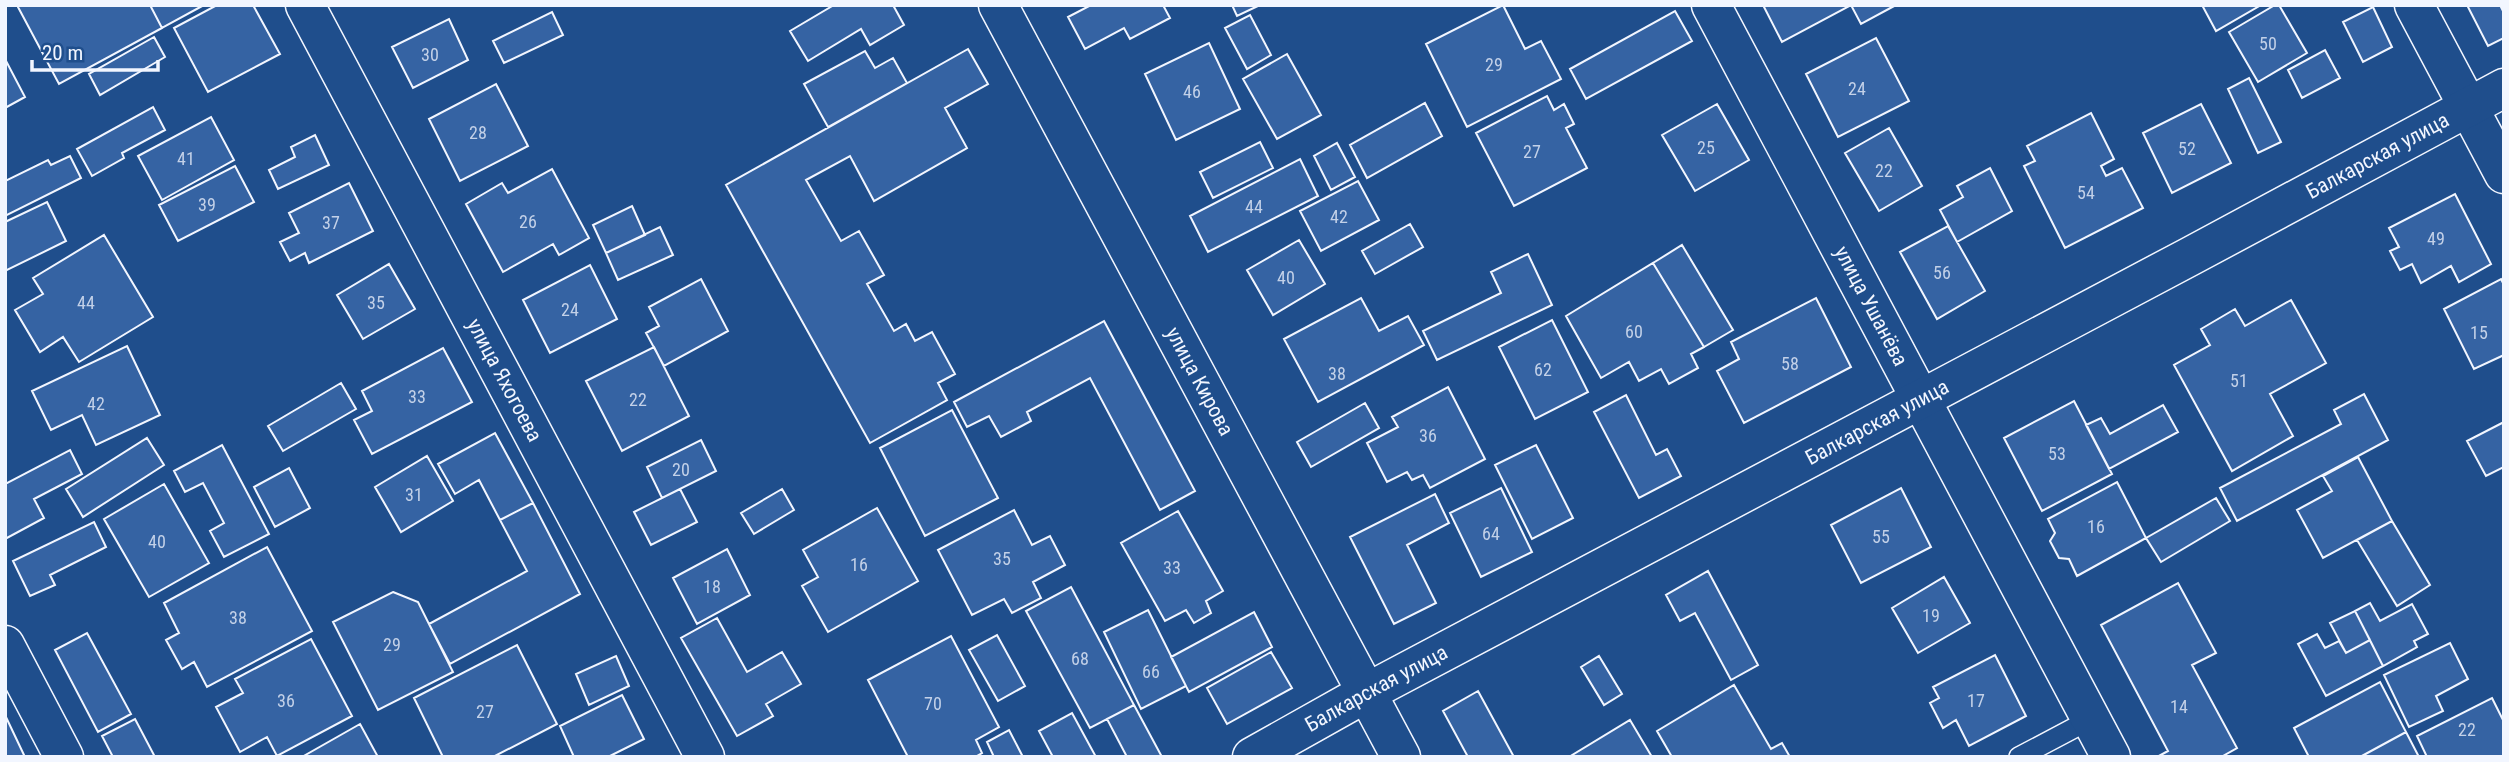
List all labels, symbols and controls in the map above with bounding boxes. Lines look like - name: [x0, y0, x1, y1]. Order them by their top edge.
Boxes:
- scale bar: [32, 28, 158, 72]
- house number: 50: [2259, 33, 2277, 54]
- text: 20 m: [42, 41, 83, 65]
- house number: 30: [421, 44, 439, 65]
- house number: 29: [1485, 54, 1503, 75]
- house number: 24: [1848, 78, 1866, 99]
- house number: 46: [1183, 81, 1201, 102]
- street label: Балкарская улица: [2302, 108, 2453, 204]
- house number: 28: [469, 122, 487, 143]
- house number: 25: [1697, 137, 1715, 158]
- house number: 52: [2178, 138, 2196, 159]
- house number: 27: [1523, 141, 1541, 162]
- house number: 41: [177, 148, 195, 169]
- house number: 22: [1875, 160, 1893, 181]
- house number: 54: [2077, 182, 2095, 203]
- house number: 39: [198, 194, 216, 215]
- house number: 44: [1245, 196, 1263, 217]
- house number: 42: [1330, 206, 1348, 227]
- house number: 26: [519, 211, 537, 232]
- house number: 37: [322, 212, 340, 233]
- house number: 49: [2427, 228, 2445, 249]
- street label: улица Ушанёва: [1830, 242, 1913, 370]
- house number: 56: [1933, 262, 1951, 283]
- house number: 40: [1277, 267, 1295, 288]
- house number: 44: [77, 292, 95, 313]
- house number: 35: [367, 292, 385, 313]
- house number: 24: [561, 299, 579, 320]
- street label: улица Яхогоева: [462, 315, 547, 446]
- house number: 60: [1625, 321, 1643, 342]
- house number: 15: [2470, 322, 2488, 343]
- street label: улица Кирова: [1161, 323, 1238, 440]
- house number: 58: [1781, 353, 1799, 374]
- house number: 62: [1534, 359, 1552, 380]
- house number: 38: [1328, 363, 1346, 384]
- house number: 51: [2230, 370, 2248, 391]
- street label: Балкарская улица: [1801, 375, 1953, 470]
- house number: 33: [408, 386, 426, 407]
- house number: 22: [629, 389, 647, 410]
- house number: 42: [87, 393, 105, 414]
- house number: 36: [1419, 425, 1437, 446]
- house number: 53: [2048, 443, 2066, 464]
- house number: 20: [672, 459, 690, 480]
- house number: 31: [405, 484, 423, 505]
- house number: 16: [2087, 516, 2105, 537]
- house number: 64: [1482, 523, 1500, 544]
- house number: 55: [1872, 526, 1890, 547]
- house number: 40: [148, 531, 166, 552]
- house number: 35: [993, 548, 1011, 569]
- house number: 16: [850, 554, 868, 575]
- house number: 33: [1163, 557, 1181, 578]
- house number: 18: [703, 576, 721, 597]
- house number: 19: [1922, 605, 1940, 626]
- house number: 38: [229, 607, 247, 628]
- house number: 29: [383, 634, 401, 655]
- street label: Балкарская улица: [1301, 640, 1452, 737]
- house number: 68: [1071, 648, 1089, 669]
- house number: 66: [1142, 661, 1160, 682]
- house number: 36: [277, 690, 295, 711]
- house number: 17: [1967, 690, 1985, 711]
- house number: 70: [924, 693, 942, 714]
- house number: 14: [2170, 696, 2188, 717]
- house number: 27: [476, 701, 494, 722]
- house number: 22: [2458, 719, 2476, 740]

